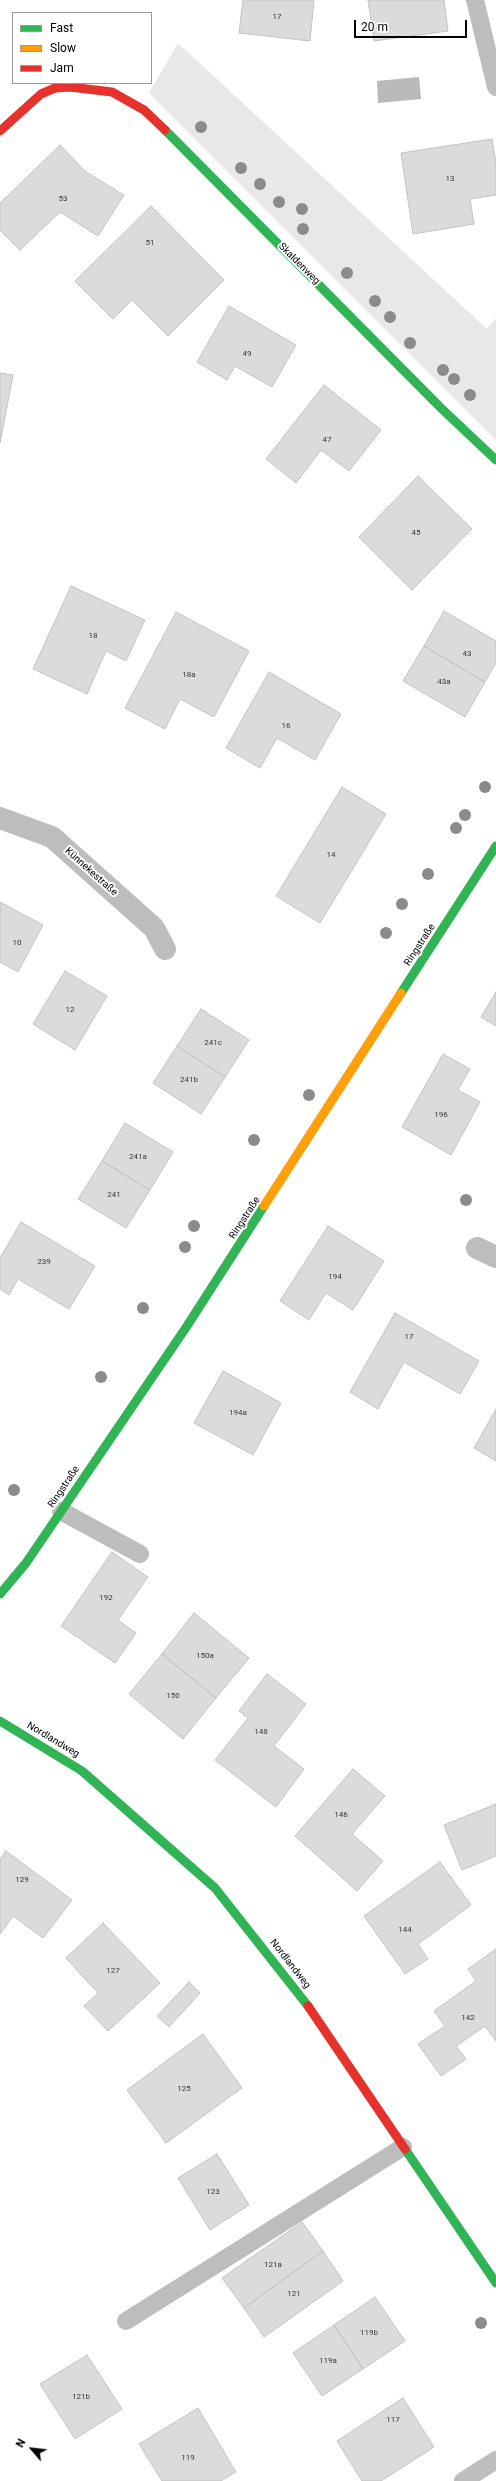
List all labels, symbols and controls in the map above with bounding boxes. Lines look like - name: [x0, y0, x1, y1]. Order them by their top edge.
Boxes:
- legend: [12, 12, 152, 84]
- house number: 17: [273, 12, 281, 22]
- scale bar: [356, 12, 469, 38]
- text: 20 m: [361, 20, 388, 34]
- text: Fast: [50, 21, 73, 35]
- text: Slow: [50, 41, 76, 55]
- text: Jam: [50, 61, 74, 75]
- house number: 13: [446, 174, 454, 184]
- house number: 53: [59, 194, 67, 204]
- house number: 51: [146, 238, 154, 248]
- street label: Skaldenweg: [276, 241, 322, 287]
- house number: 49: [243, 349, 251, 359]
- house number: 47: [323, 435, 331, 445]
- house number: 45: [412, 528, 420, 538]
- house number: 18: [89, 631, 97, 641]
- house number: 43: [463, 649, 471, 659]
- house number: 18a: [182, 670, 196, 680]
- house number: 43a: [437, 677, 451, 687]
- house number: 16: [282, 721, 290, 731]
- street label: Künnekestraße: [62, 845, 120, 899]
- house number: 14: [327, 850, 335, 860]
- street label: Ringstraße: [402, 922, 438, 968]
- house number: 10: [13, 938, 21, 948]
- house number: 12: [66, 1005, 74, 1015]
- house number: 241c: [204, 1038, 222, 1048]
- house number: 241b: [180, 1075, 198, 1085]
- house number: 196: [434, 1110, 448, 1120]
- house number: 241a: [129, 1152, 147, 1162]
- house number: 241: [107, 1190, 121, 1200]
- street label: Ringstraße: [227, 1195, 263, 1241]
- house number: 239: [37, 1257, 51, 1267]
- house number: 194: [328, 1272, 342, 1282]
- house number: 17: [405, 1332, 413, 1342]
- house number: 194a: [229, 1408, 247, 1418]
- street label: Ringstraße: [46, 1464, 82, 1510]
- house number: 192: [99, 1593, 113, 1603]
- house number: 150a: [196, 1651, 214, 1661]
- house number: 150: [166, 1691, 180, 1701]
- street label: Nordlandweg: [25, 1720, 81, 1760]
- house number: 148: [254, 1727, 268, 1737]
- house number: 146: [334, 1810, 348, 1820]
- house number: 129: [15, 1875, 29, 1885]
- house number: 144: [398, 1925, 412, 1935]
- street label: Nordlandweg: [267, 1937, 313, 1991]
- house number: 127: [106, 1966, 120, 1976]
- house number: 142: [461, 2013, 475, 2023]
- house number: 125: [177, 2084, 191, 2094]
- house number: 123: [206, 2187, 220, 2197]
- house number: 121a: [264, 2260, 282, 2270]
- house number: 121: [287, 2289, 301, 2299]
- house number: 119b: [360, 2328, 378, 2338]
- house number: 119a: [319, 2356, 337, 2366]
- house number: 121b: [72, 2392, 90, 2402]
- house number: 117: [386, 2415, 400, 2425]
- north arrow: [12, 2429, 52, 2469]
- text: N: [13, 2437, 29, 2450]
- house number: 119: [181, 2453, 195, 2463]

